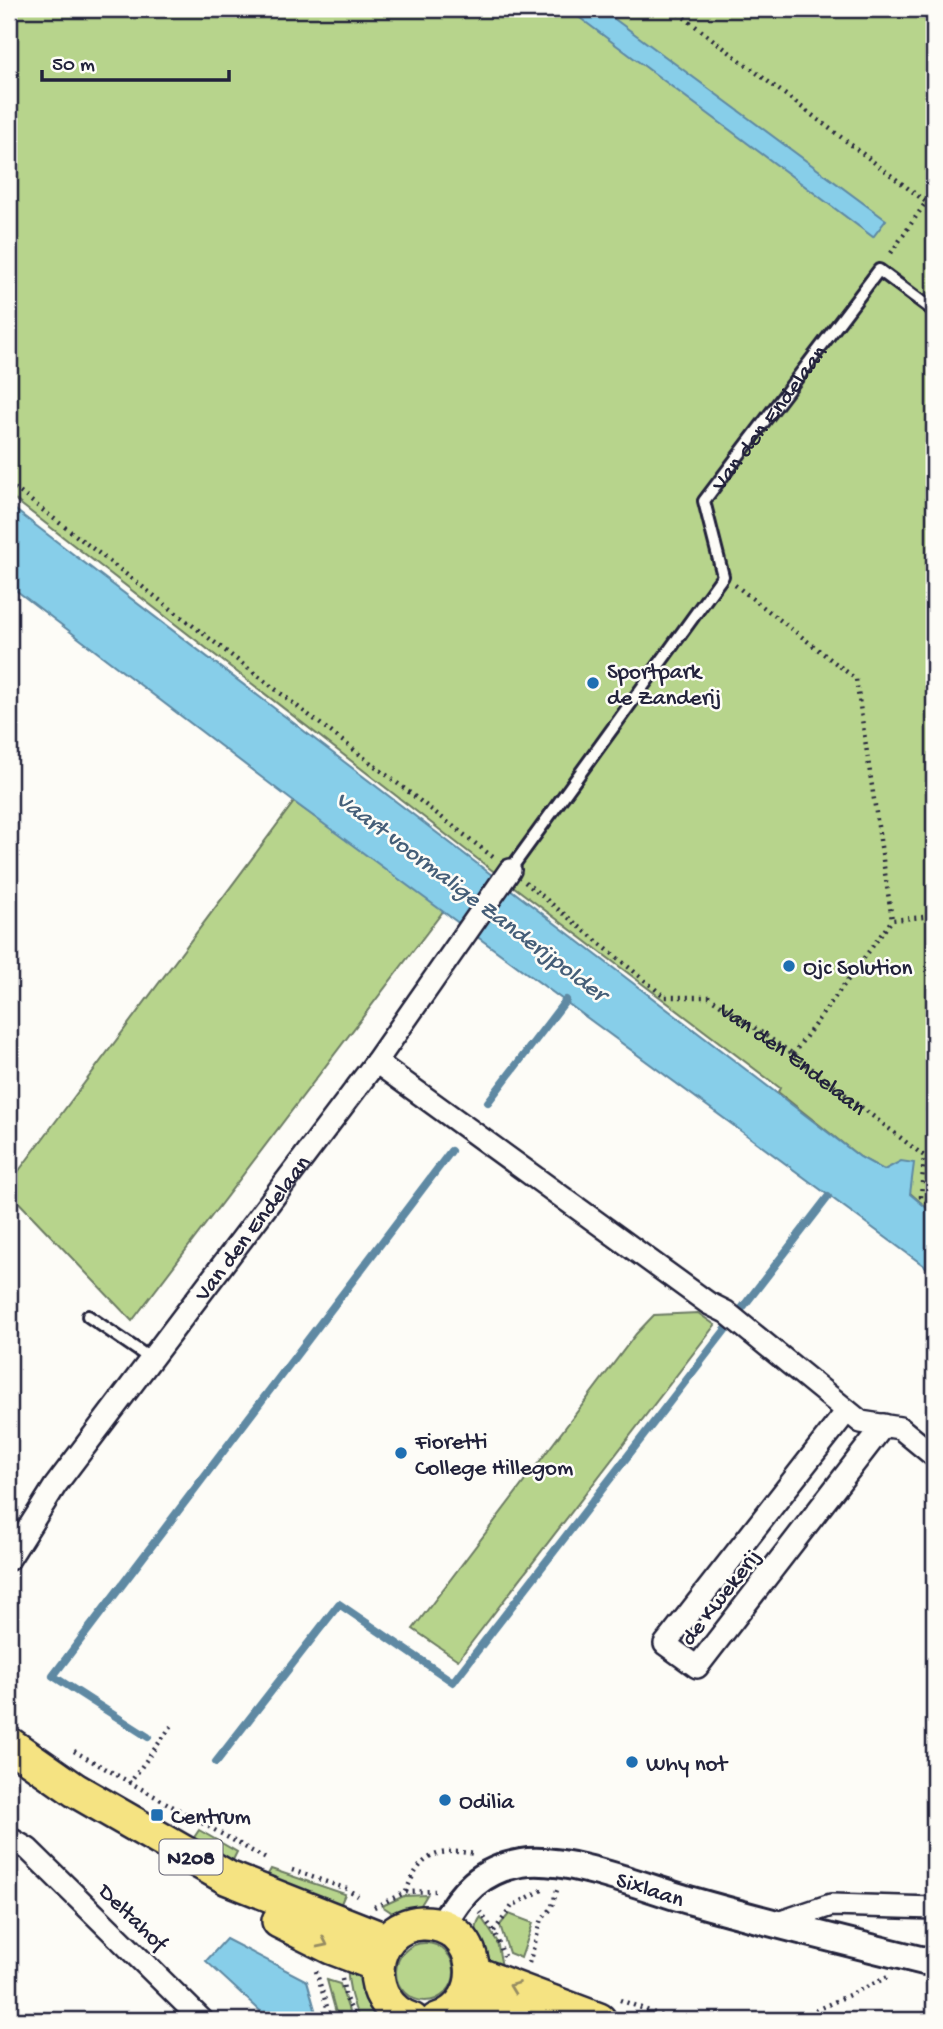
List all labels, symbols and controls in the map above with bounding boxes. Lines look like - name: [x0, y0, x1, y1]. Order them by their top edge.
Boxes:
- scale bar: [42, 38, 229, 82]
- text: 50 m: [52, 54, 95, 79]
- street label: Van den Endelaan: [706, 341, 834, 498]
- place label: Sportpark de Zanderij: [607, 660, 722, 713]
- marker: Sportpark de Zanderij: [585, 675, 601, 691]
- water label: Vaart voormalige Zanderijpolder: [328, 786, 615, 1012]
- place label: Ojc Solution: [803, 956, 913, 983]
- marker: Ojc Solution: [781, 958, 797, 974]
- street label: Van den Endelaan: [712, 997, 870, 1123]
- street label: Van den Endelaan: [189, 1151, 318, 1308]
- place label: Fioretti College Hillegom: [414, 1430, 573, 1483]
- marker: Fioretti College Hillegom: [393, 1445, 409, 1461]
- street label: de Kwekerij: [676, 1544, 768, 1652]
- place label: Why not: [646, 1752, 729, 1779]
- marker: Why not: [624, 1754, 640, 1770]
- place label: Odilia: [459, 1790, 515, 1817]
- marker: Odilia: [437, 1792, 453, 1808]
- place label: Centrum: [171, 1805, 251, 1832]
- marker: Centrum: [149, 1807, 165, 1823]
- road number: N208: [160, 1840, 222, 1874]
- street label: Sixlaan: [612, 1868, 687, 1915]
- street label: Deltahof: [90, 1878, 173, 1959]
- one-way arrow: [315, 1934, 328, 1948]
- one-way arrow: [509, 1982, 521, 1996]

